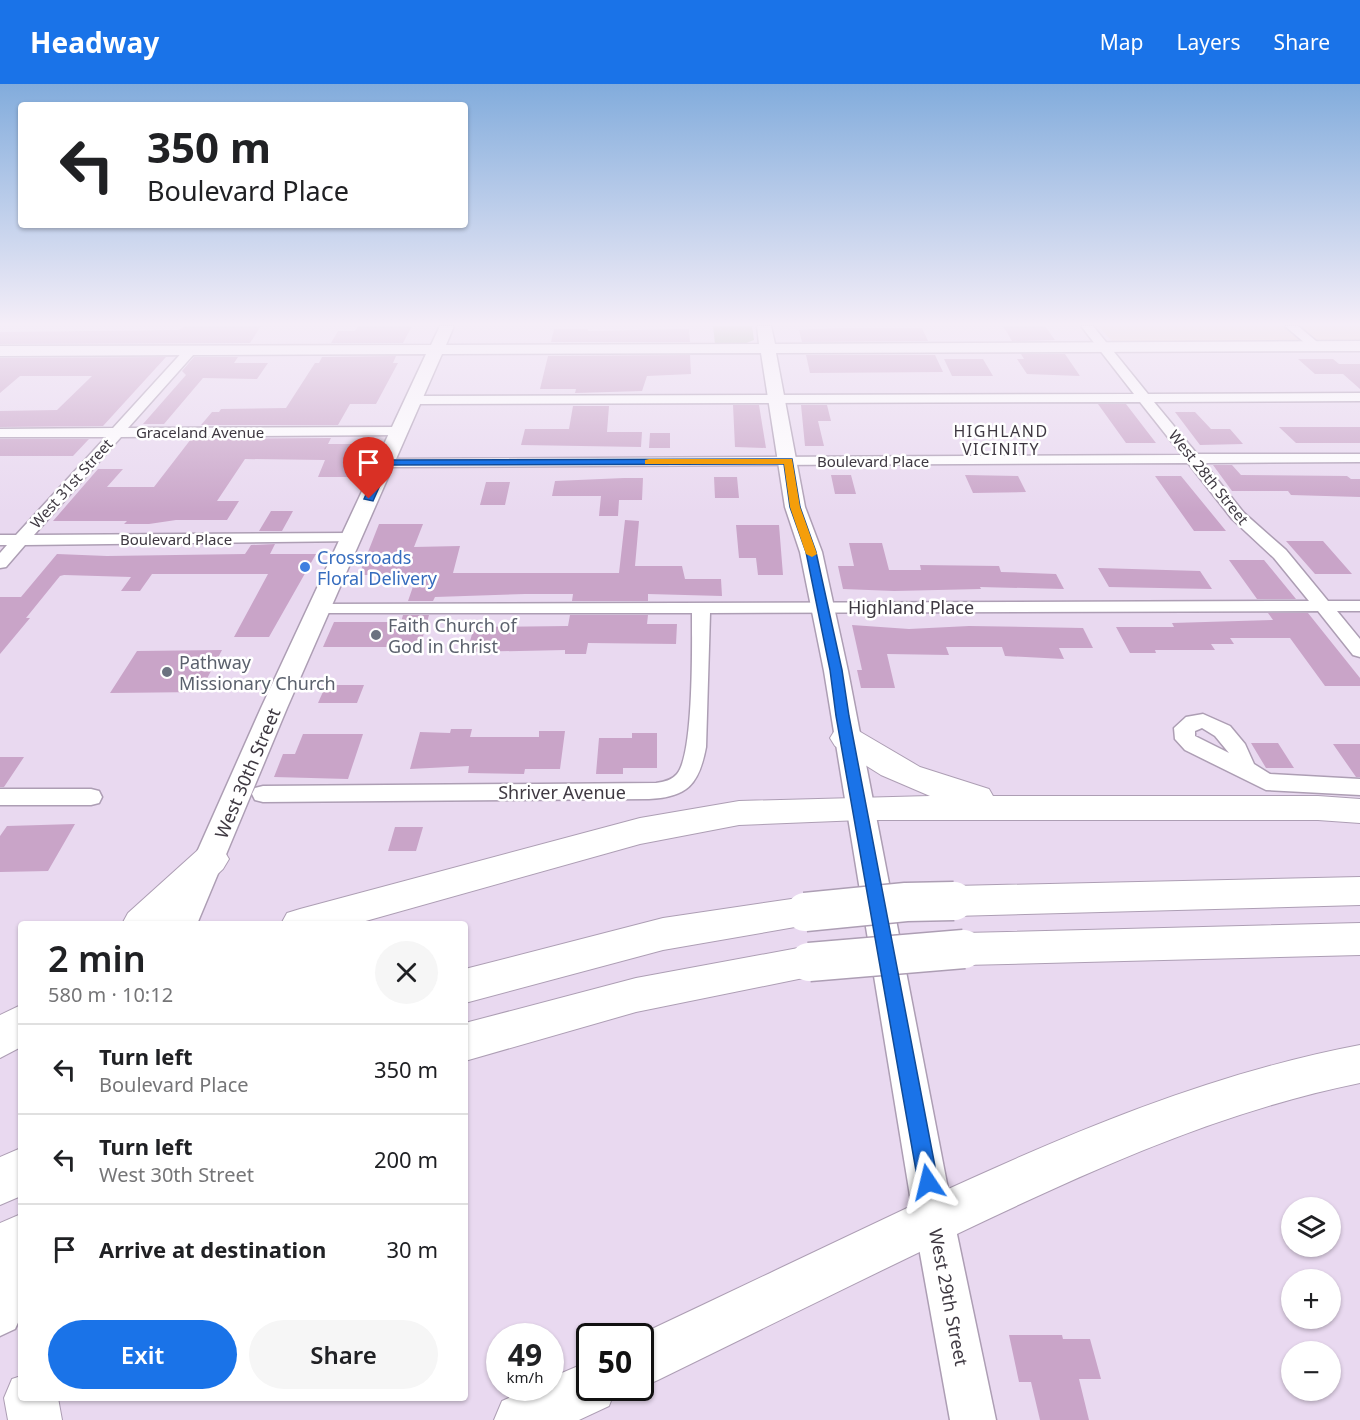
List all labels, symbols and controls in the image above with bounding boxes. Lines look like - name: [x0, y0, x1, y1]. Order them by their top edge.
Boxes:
- text: Headway: [30, 23, 159, 61]
- text: Map: [1100, 28, 1144, 56]
- text: Layers: [1177, 28, 1241, 56]
- text: Share: [1274, 28, 1330, 56]
- text: 350 m: [147, 118, 271, 175]
- icon: left: [48, 126, 126, 204]
- text: Boulevard Place: [147, 172, 349, 209]
- district label: HIGHLAND VICINITY: [953, 420, 1049, 460]
- street label: Graceland Avenue: [136, 422, 264, 442]
- street label: West 28th Street: [1165, 426, 1254, 529]
- street label: West 31st Street: [25, 433, 117, 532]
- pin: [343, 437, 394, 499]
- icon: arrive: [352, 446, 385, 479]
- street label: Boulevard Place: [817, 451, 929, 471]
- street label: Boulevard Place: [120, 529, 232, 549]
- place label: Crossroads Floral Delivery: [317, 545, 438, 590]
- marker: Crossroads Floral Delivery: [298, 560, 312, 574]
- street label: Highland Place: [848, 595, 974, 619]
- place label: Faith Church of God in Christ: [388, 613, 517, 658]
- marker: Faith Church of God in Christ: [369, 628, 383, 642]
- place label: Pathway Missionary Church: [179, 650, 336, 695]
- marker: Pathway Missionary Church: [160, 665, 174, 679]
- street label: West 30th Street: [209, 704, 285, 842]
- street label: Shriver Avenue: [498, 780, 626, 804]
- text: 2 min: [48, 934, 146, 983]
- button: close: [375, 941, 438, 1004]
- text: 580 m · 10:12: [48, 981, 173, 1008]
- text: Turn left: [99, 1041, 193, 1071]
- icon: left: [48, 1053, 81, 1086]
- text: 350 m: [374, 1054, 438, 1084]
- text: Boulevard Place: [99, 1071, 249, 1098]
- text: Turn left: [99, 1131, 193, 1161]
- icon: left: [48, 1143, 81, 1176]
- text: 200 m: [374, 1144, 438, 1174]
- position arrow: [896, 1150, 960, 1214]
- text: West 30th Street: [99, 1161, 254, 1188]
- map controls: [1281, 1197, 1341, 1401]
- button: layers: [1281, 1197, 1341, 1257]
- street label: West 29th Street: [924, 1226, 974, 1368]
- icon: arrive: [48, 1233, 81, 1266]
- text: Arrive at destination: [99, 1234, 326, 1264]
- text: 30 m: [387, 1234, 438, 1264]
- button: +: [1281, 1269, 1341, 1329]
- button: Exit: [48, 1320, 237, 1389]
- button: Share: [249, 1320, 438, 1389]
- speed limit sign: 50: [576, 1323, 654, 1401]
- text: 49: [508, 1334, 542, 1375]
- button: −: [1281, 1341, 1341, 1401]
- text: km/h: [507, 1367, 543, 1387]

